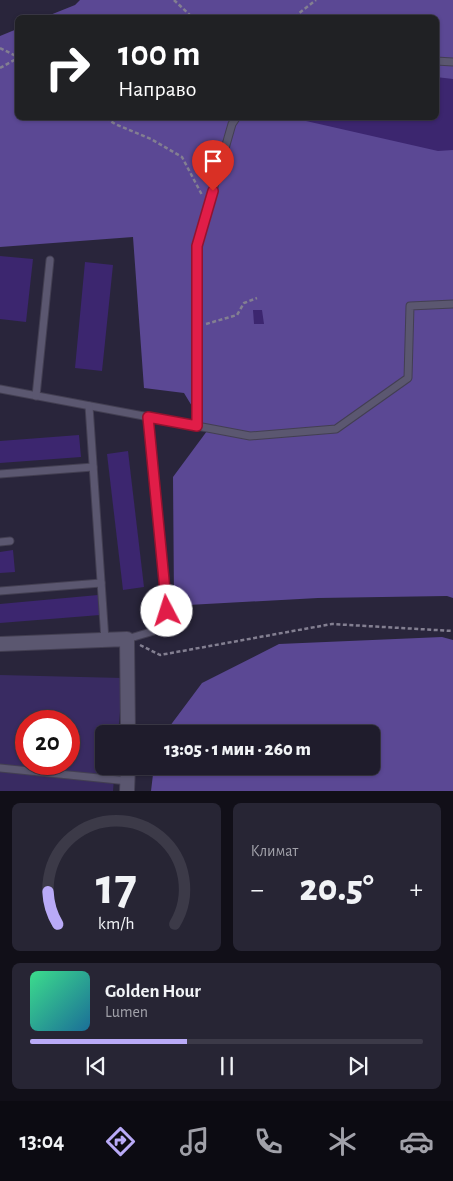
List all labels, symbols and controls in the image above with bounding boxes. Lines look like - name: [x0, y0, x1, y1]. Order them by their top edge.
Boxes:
- icon: right: [35, 35, 100, 100]
- text: 100 m: [118, 37, 201, 72]
- text: Направо: [118, 78, 196, 100]
- pin: [192, 140, 234, 191]
- icon: arrive: [199, 147, 227, 175]
- position arrow: [140, 584, 192, 636]
- speed limit sign: 20: [15, 710, 80, 775]
- text: 13:05 · 1 мин · 260 m: [164, 740, 311, 759]
- text: Климат: [251, 843, 298, 859]
- text: 17: [96, 861, 137, 913]
- text: 20.5°: [300, 870, 374, 908]
- text: −: [251, 876, 264, 904]
- text: +: [410, 876, 423, 904]
- text: km/h: [98, 915, 135, 933]
- text: Golden Hour: [105, 982, 201, 1001]
- text: Lumen: [105, 1004, 148, 1020]
- icon: previous: [82, 1052, 110, 1080]
- icon: pause: [213, 1052, 241, 1080]
- icon: next: [344, 1052, 372, 1080]
- icon: directions: [103, 1124, 138, 1159]
- icon: music: [177, 1124, 212, 1159]
- icon: phone: [251, 1124, 286, 1159]
- icon: climate: [325, 1124, 360, 1159]
- icon: car: [399, 1124, 434, 1159]
- text: 13:04: [19, 1130, 64, 1152]

